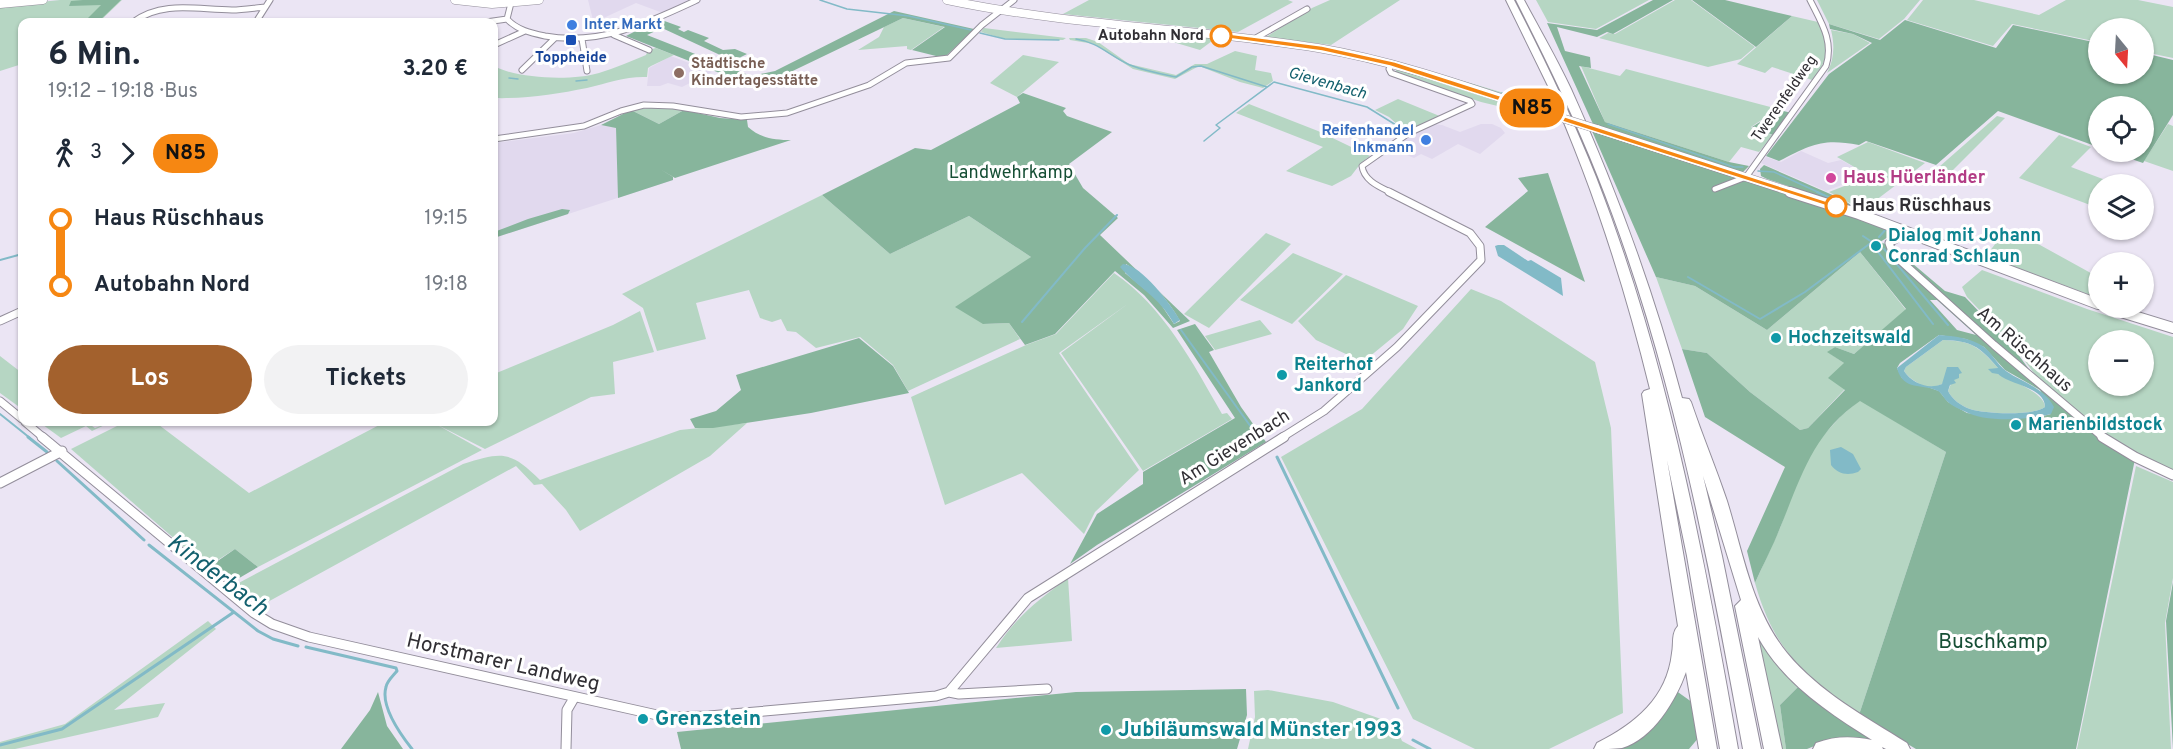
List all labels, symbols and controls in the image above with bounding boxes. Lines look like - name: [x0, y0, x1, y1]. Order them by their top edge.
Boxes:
- place label: Inter Markt: [584, 16, 662, 35]
- marker: Inter Markt: [565, 18, 579, 32]
- north arrow: [2088, 18, 2154, 84]
- map controls: [2088, 18, 2154, 396]
- marker: Autobahn Nord: [1210, 25, 1232, 47]
- place label: Autobahn Nord: [1098, 27, 1204, 46]
- marker: Toppheide: [564, 33, 578, 47]
- text: 6 Min.: [48, 35, 140, 77]
- place label: Toppheide: [535, 49, 607, 68]
- street label: Twerenfeldweg: [1748, 52, 1822, 146]
- place label: Städtische Kindertagesstätte: [691, 55, 818, 91]
- text: 3.20 €: [403, 56, 468, 83]
- water label: Gievenbach: [1285, 63, 1369, 105]
- marker: Städtische Kindertagesstätte: [672, 66, 686, 80]
- text: 19:12 – 19:18 · Bus: [48, 79, 198, 105]
- line badge: N85: [1498, 88, 1567, 128]
- text: N85: [1511, 95, 1553, 122]
- button: locate: [2088, 96, 2154, 162]
- place label: Reifenhandel Inkmann: [1321, 122, 1414, 158]
- marker: Reifenhandel Inkmann: [1419, 133, 1433, 147]
- icon: walk: [48, 137, 81, 170]
- icon: forward: [111, 137, 144, 170]
- text: 3: [90, 140, 102, 166]
- text: N85: [165, 140, 206, 167]
- park label: Landwehrkamp: [949, 162, 1073, 185]
- place label: Haus Hüerländer: [1843, 167, 1986, 190]
- marker: Haus Hüerländer: [1824, 171, 1838, 185]
- button: layers: [2088, 174, 2154, 240]
- marker: Haus Rüschhaus: [1825, 195, 1847, 217]
- place label: Haus Rüschhaus: [1852, 195, 1991, 218]
- text: Haus Rüschhaus: [94, 206, 264, 233]
- text: 19:15: [424, 206, 468, 232]
- place label: Dialog mit Johann Conrad Schlaun: [1888, 225, 2041, 269]
- marker: Dialog mit Johann Conrad Schlaun: [1869, 239, 1883, 253]
- button: +: [2088, 252, 2154, 318]
- text: Autobahn Nord: [94, 272, 250, 299]
- text: 19:18: [424, 272, 468, 298]
- street label: Am Rüschhaus: [1971, 302, 2077, 398]
- place label: Hochzeitswald: [1788, 327, 1911, 350]
- button: −: [2088, 330, 2154, 396]
- marker: Hochzeitswald: [1769, 331, 1783, 345]
- button: Los: [48, 345, 252, 414]
- button: Tickets: [264, 345, 468, 414]
- place label: Reiterhof Jankord: [1294, 354, 1373, 398]
- marker: Reiterhof Jankord: [1275, 368, 1289, 382]
- street label: Am Gievenbach: [1175, 405, 1295, 491]
- place label: Marienbildstock: [2028, 414, 2163, 437]
- marker: Marienbildstock: [2009, 418, 2023, 432]
- water label: Kinderbach: [160, 528, 274, 624]
- street label: Horstmarer Landweg: [404, 628, 602, 698]
- park label: Buschkamp: [1938, 629, 2048, 656]
- place label: Grenzstein: [655, 706, 761, 733]
- marker: Grenzstein: [636, 712, 650, 726]
- place label: Jubiläumswald Münster 1993: [1118, 717, 1402, 744]
- marker: Jubiläumswald Münster 1993: [1099, 723, 1113, 737]

